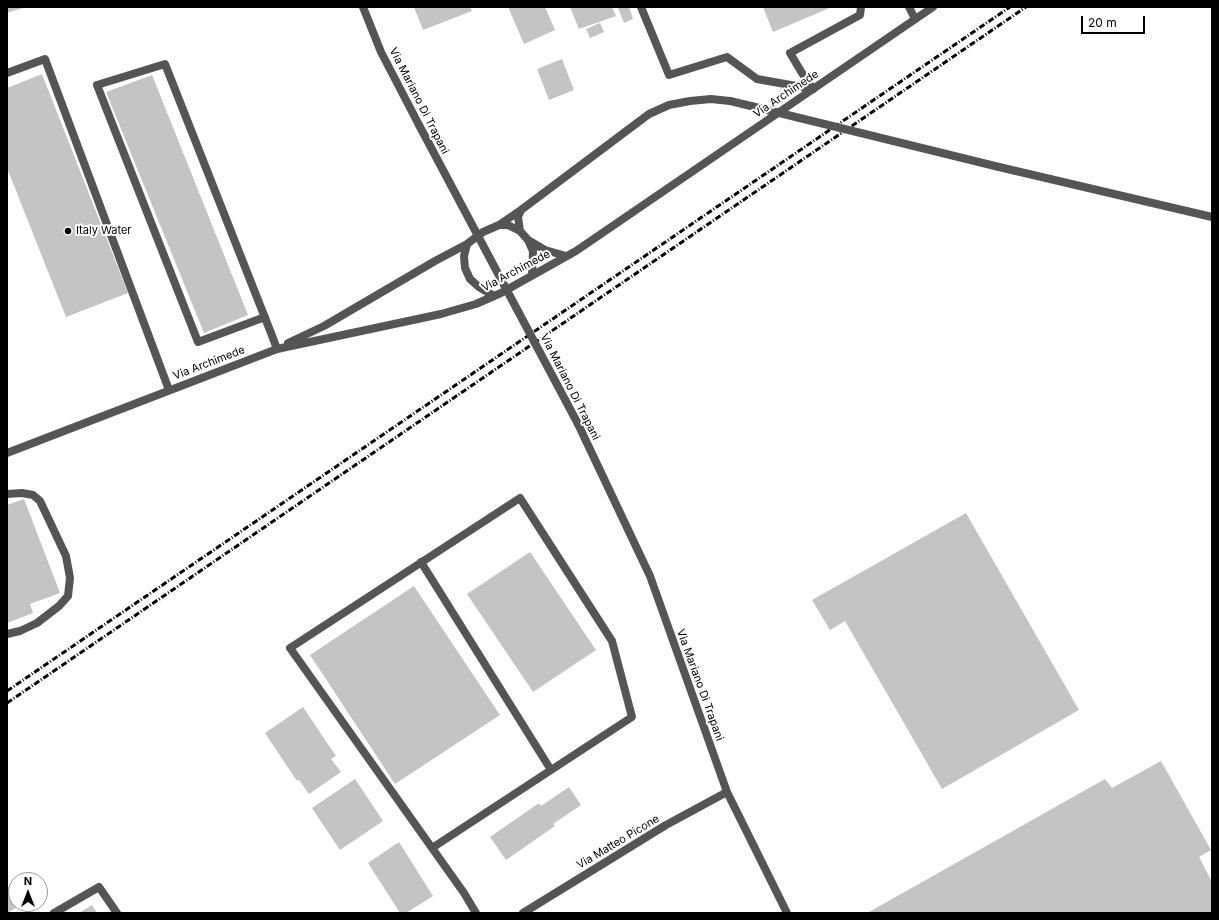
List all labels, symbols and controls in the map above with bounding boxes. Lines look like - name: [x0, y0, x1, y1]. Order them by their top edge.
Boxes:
- scale bar: [1083, 8, 1147, 34]
- text: 20 m: [1088, 15, 1117, 30]
- street label: Via Mariano Di Trapani: [386, 46, 452, 156]
- street label: Via Archimede: [751, 67, 821, 121]
- place label: Italy Water: [76, 224, 131, 238]
- marker: Italy Water: [63, 226, 73, 236]
- street label: Via Archimede: [479, 247, 553, 295]
- street label: Via Mariano Di Trapani: [537, 332, 603, 442]
- street label: Via Archimede: [171, 343, 247, 383]
- street label: Via Mariano Di Trapani: [674, 627, 726, 743]
- street label: Via Matteo Picone: [574, 812, 662, 872]
- north arrow: [8, 872, 48, 912]
- text: N: [24, 874, 32, 888]

